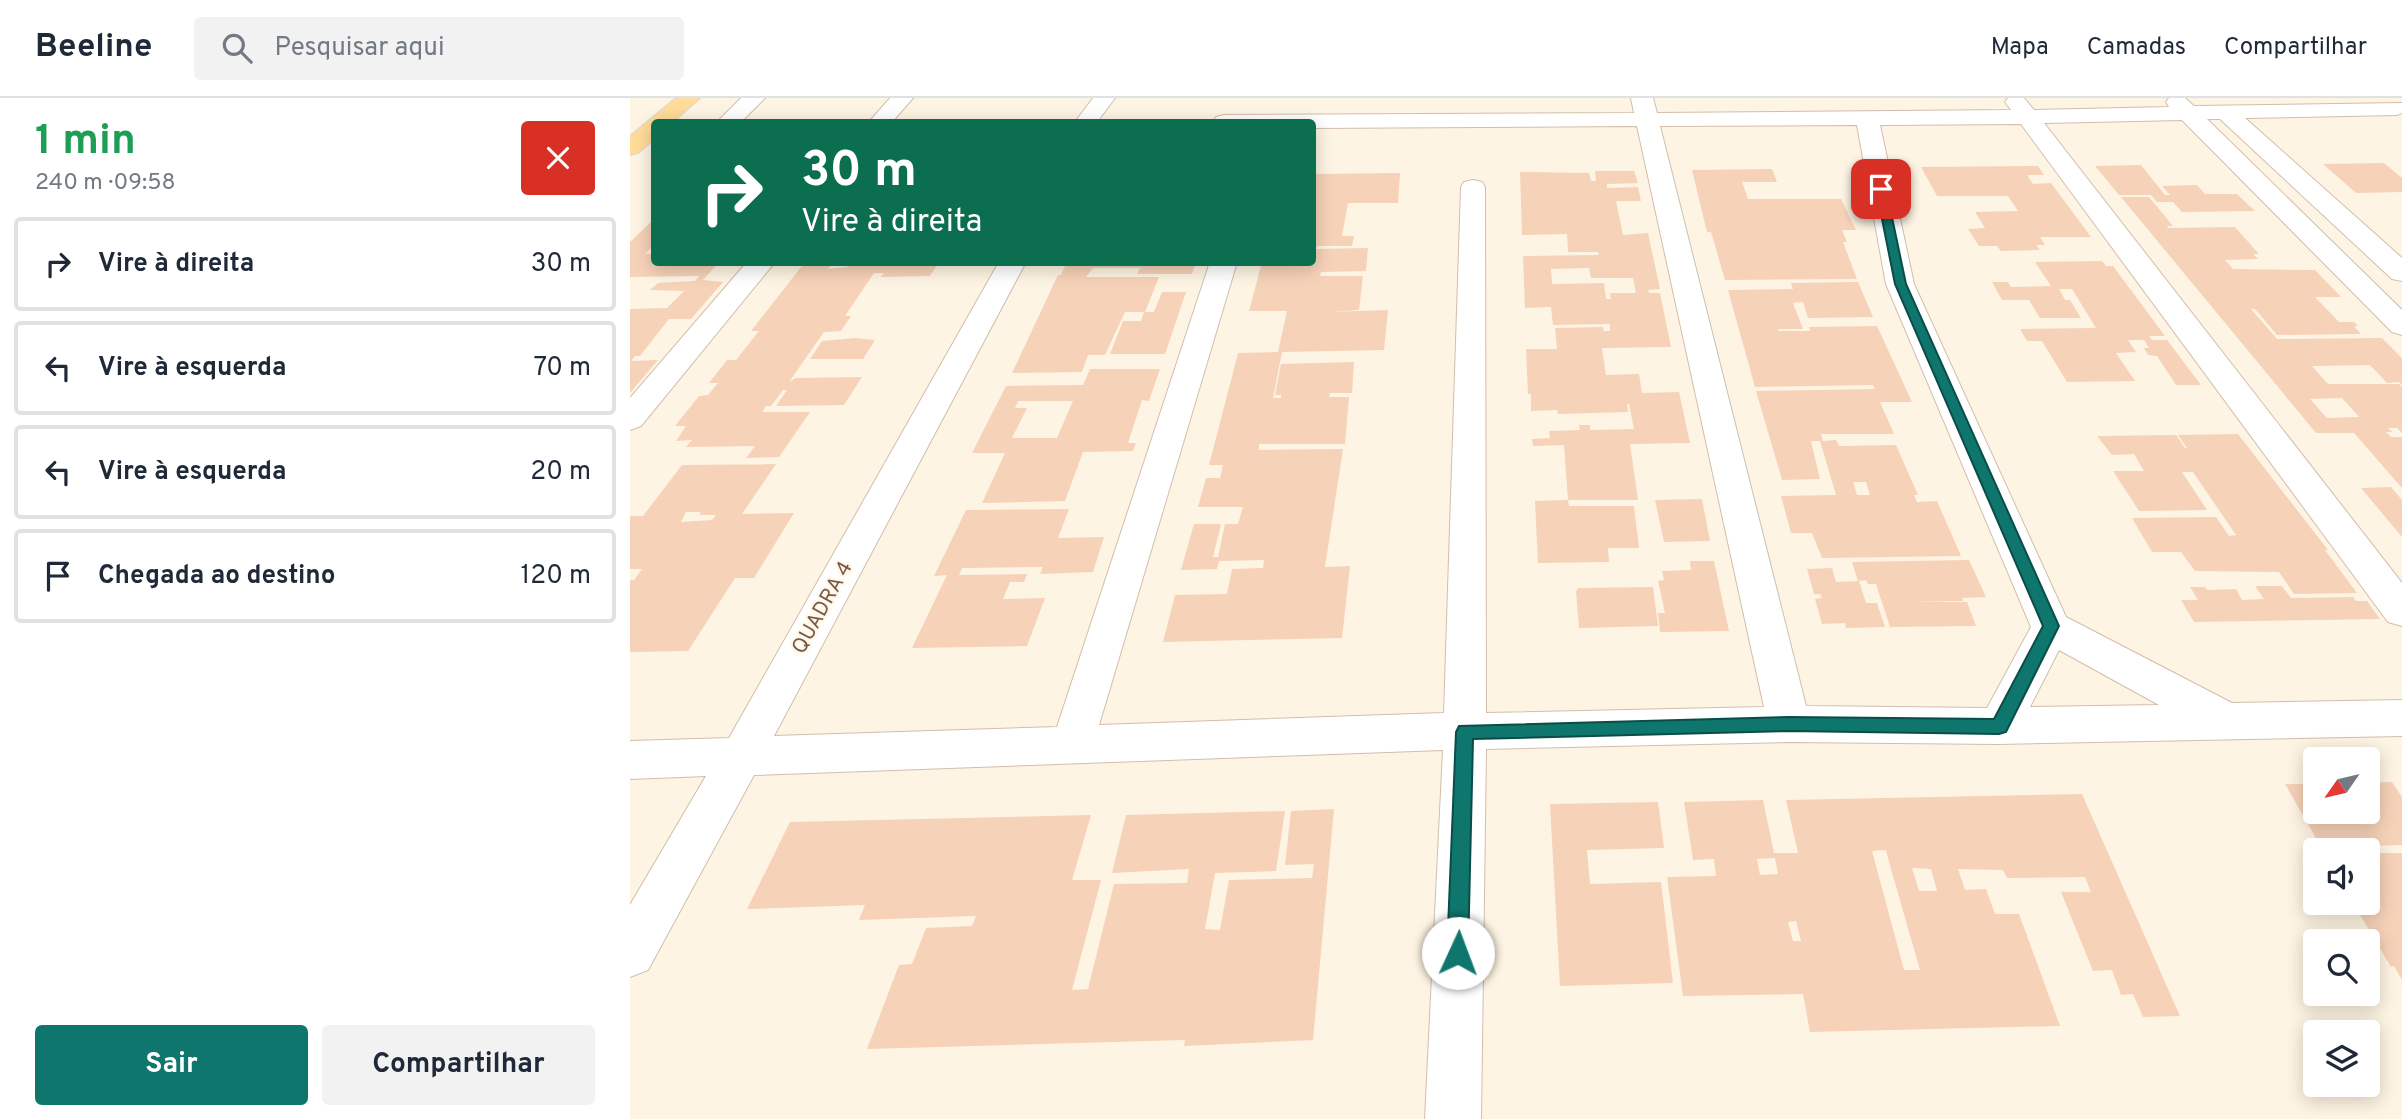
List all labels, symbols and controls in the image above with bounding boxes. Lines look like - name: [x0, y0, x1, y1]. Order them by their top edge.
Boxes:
- search box: [194, 17, 684, 80]
- text: Beeline: [35, 27, 152, 69]
- icon: search: [218, 29, 256, 67]
- text: Pesquisar aqui: [274, 32, 445, 65]
- text: Mapa: [1991, 33, 2049, 63]
- text: Camadas: [2087, 33, 2186, 63]
- text: Compartilhar: [2224, 33, 2367, 63]
- text: 1 min: [35, 116, 136, 169]
- button: close: [521, 121, 595, 195]
- text: 30 m: [801, 142, 917, 204]
- icon: right: [686, 147, 777, 238]
- pin: [1851, 159, 1911, 219]
- text: 240 m · 09:58: [35, 169, 176, 198]
- icon: arrive: [1862, 170, 1900, 208]
- text: Vire à direita: [801, 203, 982, 243]
- icon: right: [39, 245, 77, 283]
- text: Vire à direita: [98, 248, 254, 281]
- text: 30 m: [531, 248, 591, 281]
- icon: left: [39, 349, 77, 387]
- text: Vire à esquerda: [98, 352, 286, 385]
- text: 70 m: [533, 352, 591, 385]
- icon: left: [39, 453, 77, 491]
- text: Vire à esquerda: [98, 456, 286, 489]
- text: 20 m: [530, 456, 591, 489]
- icon: arrive: [39, 557, 77, 595]
- street label: QUADRA 4: [786, 557, 860, 659]
- text: Chegada ao destino: [98, 560, 335, 593]
- text: 120 m: [521, 560, 591, 593]
- north arrow: [2303, 747, 2380, 824]
- map controls: [2303, 747, 2380, 1097]
- button: sound: [2303, 838, 2380, 915]
- position arrow: [1421, 916, 1495, 990]
- button: search: [2303, 929, 2380, 1006]
- button: layers: [2303, 1020, 2380, 1097]
- button: Sair: [35, 1025, 308, 1105]
- button: Compartilhar: [322, 1025, 595, 1105]

